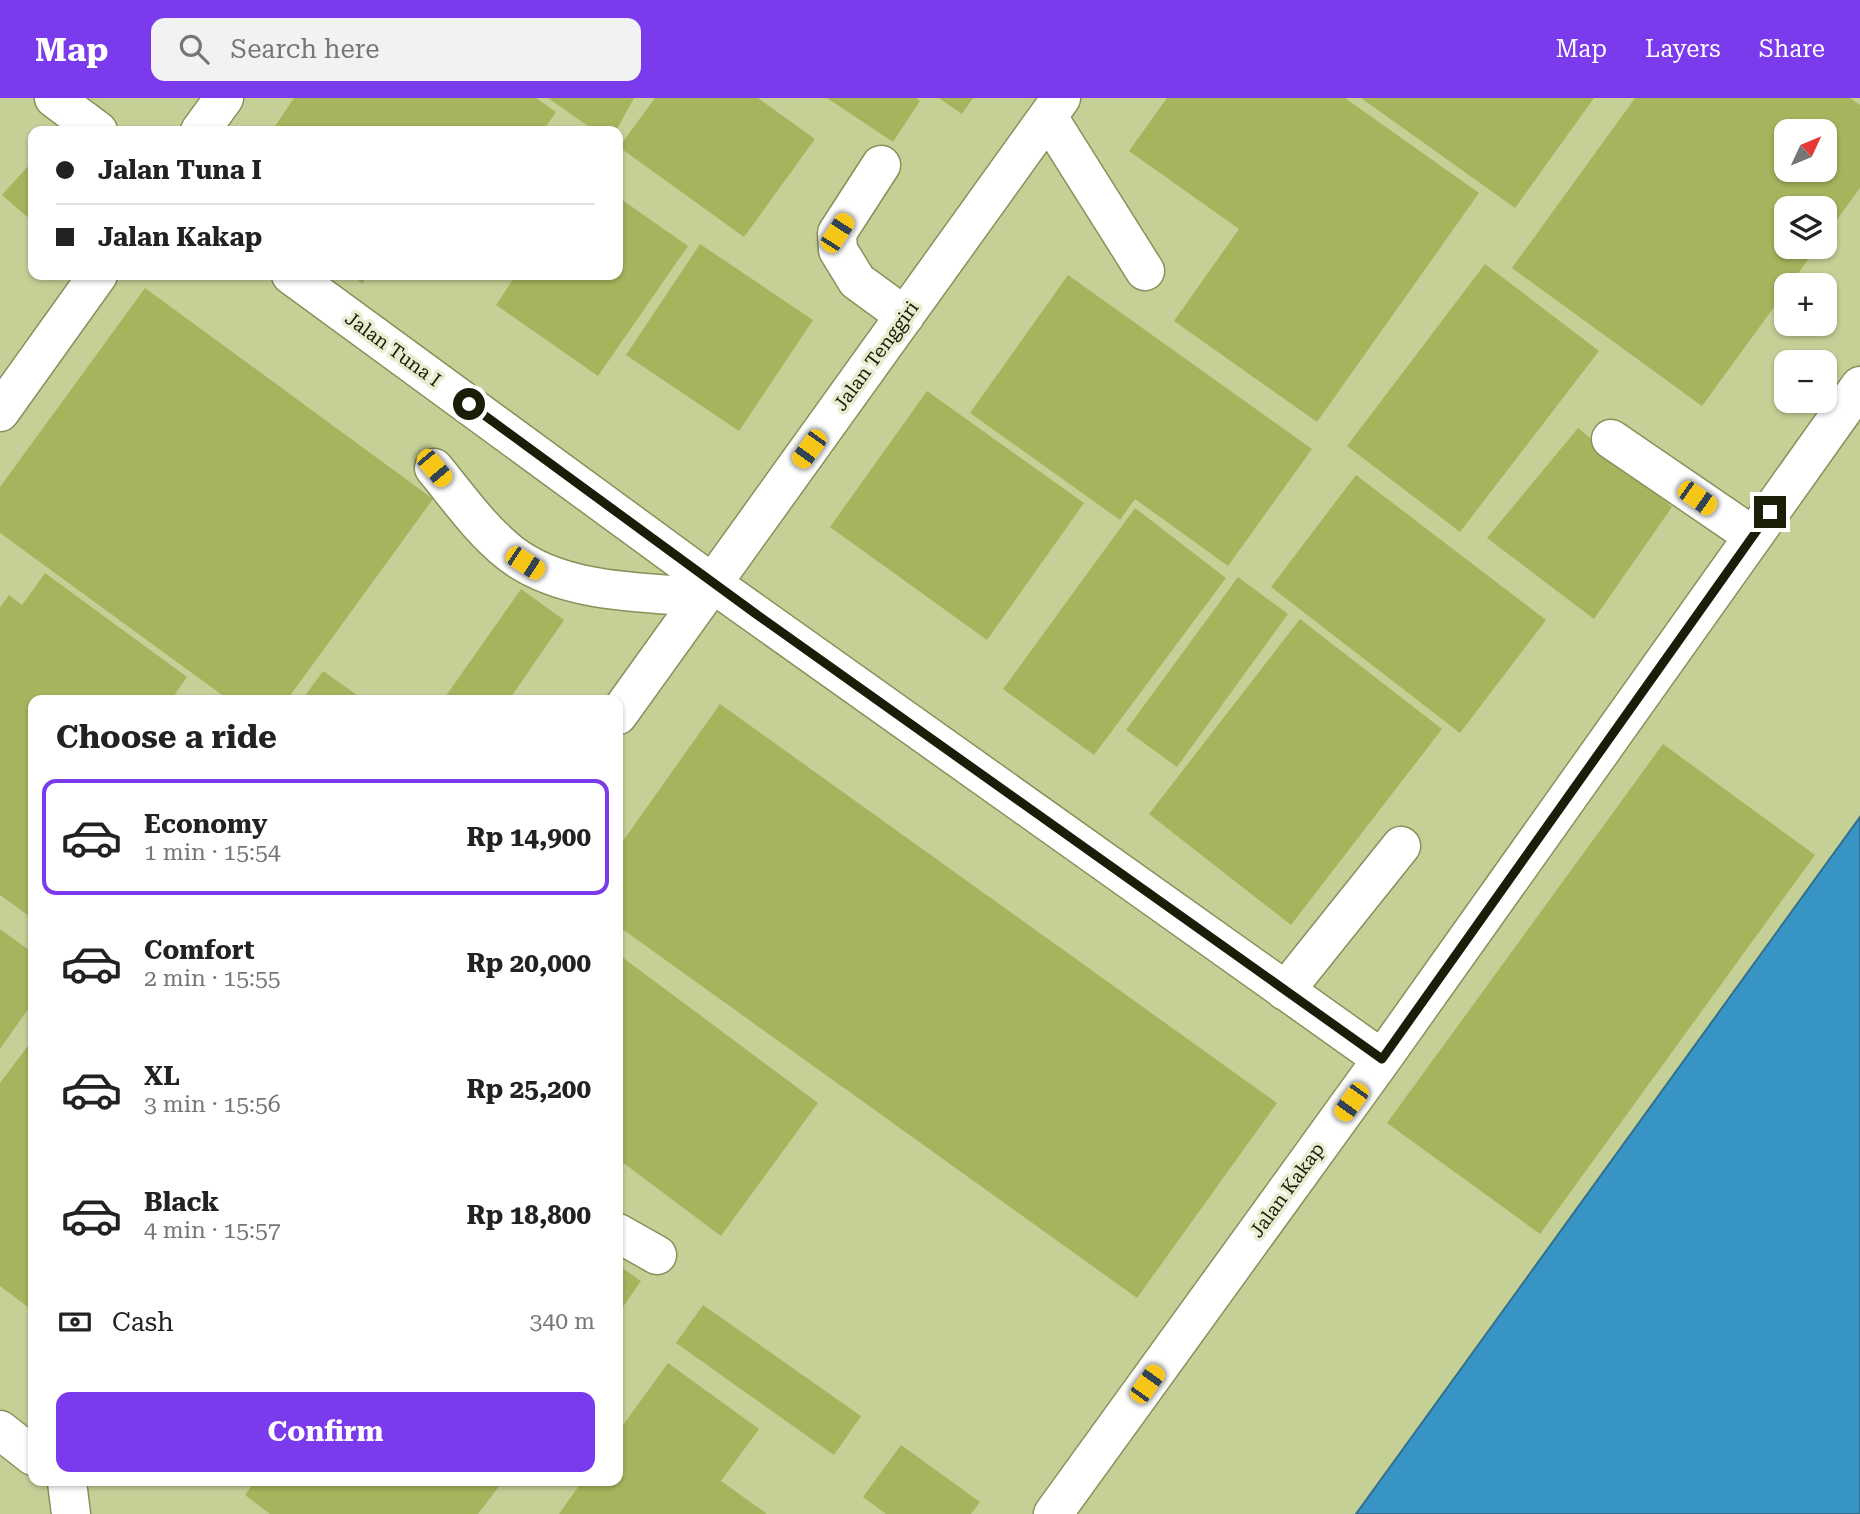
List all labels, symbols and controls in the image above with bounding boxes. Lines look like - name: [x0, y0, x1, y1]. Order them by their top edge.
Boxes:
- search box: [151, 18, 641, 81]
- text: Map: [35, 30, 109, 69]
- icon: search: [175, 30, 213, 68]
- text: Search here: [231, 34, 380, 64]
- text: Map: [1556, 35, 1607, 63]
- text: Layers: [1645, 35, 1721, 63]
- text: Share: [1759, 35, 1825, 63]
- north arrow: [1774, 119, 1838, 182]
- map controls: [1774, 119, 1837, 413]
- text: Jalan Tuna I: [98, 155, 262, 185]
- button: layers: [1774, 196, 1837, 259]
- car: [817, 210, 858, 256]
- text: Jalan Kakap: [98, 222, 262, 252]
- button: +: [1774, 273, 1837, 336]
- street label: Jalan Tenggiri: [829, 297, 923, 415]
- street label: Jalan Tuna I: [341, 307, 445, 391]
- button: −: [1774, 350, 1837, 413]
- route start: [453, 388, 485, 420]
- car: [789, 426, 830, 472]
- car: [413, 445, 456, 491]
- car: [1674, 477, 1721, 519]
- route end: [1754, 496, 1786, 528]
- car: [502, 543, 549, 583]
- text: Choose a ride: [56, 718, 277, 756]
- icon: car: [60, 806, 123, 869]
- text: Economy: [144, 809, 267, 839]
- text: Rp 14,900: [466, 822, 591, 852]
- text: 1 min · 15:54: [144, 839, 281, 866]
- icon: car: [60, 932, 123, 995]
- text: Comfort: [144, 935, 254, 965]
- text: Rp 20,000: [466, 948, 591, 978]
- text: 2 min · 15:55: [144, 965, 281, 992]
- icon: car: [60, 1058, 123, 1121]
- text: XL: [144, 1061, 180, 1091]
- text: Rp 25,200: [466, 1074, 591, 1104]
- car: [1331, 1079, 1372, 1125]
- text: 3 min · 15:56: [144, 1091, 281, 1118]
- street label: Jalan Kakap: [1245, 1138, 1329, 1242]
- icon: car: [60, 1184, 123, 1247]
- text: Black: [144, 1187, 219, 1217]
- text: Rp 18,800: [466, 1200, 591, 1230]
- text: 4 min · 15:57: [144, 1217, 281, 1244]
- icon: cash: [56, 1303, 94, 1341]
- text: Cash: [112, 1307, 174, 1337]
- text: 340 m: [530, 1308, 595, 1335]
- car: [1127, 1361, 1168, 1407]
- button: Confirm: [56, 1392, 595, 1472]

